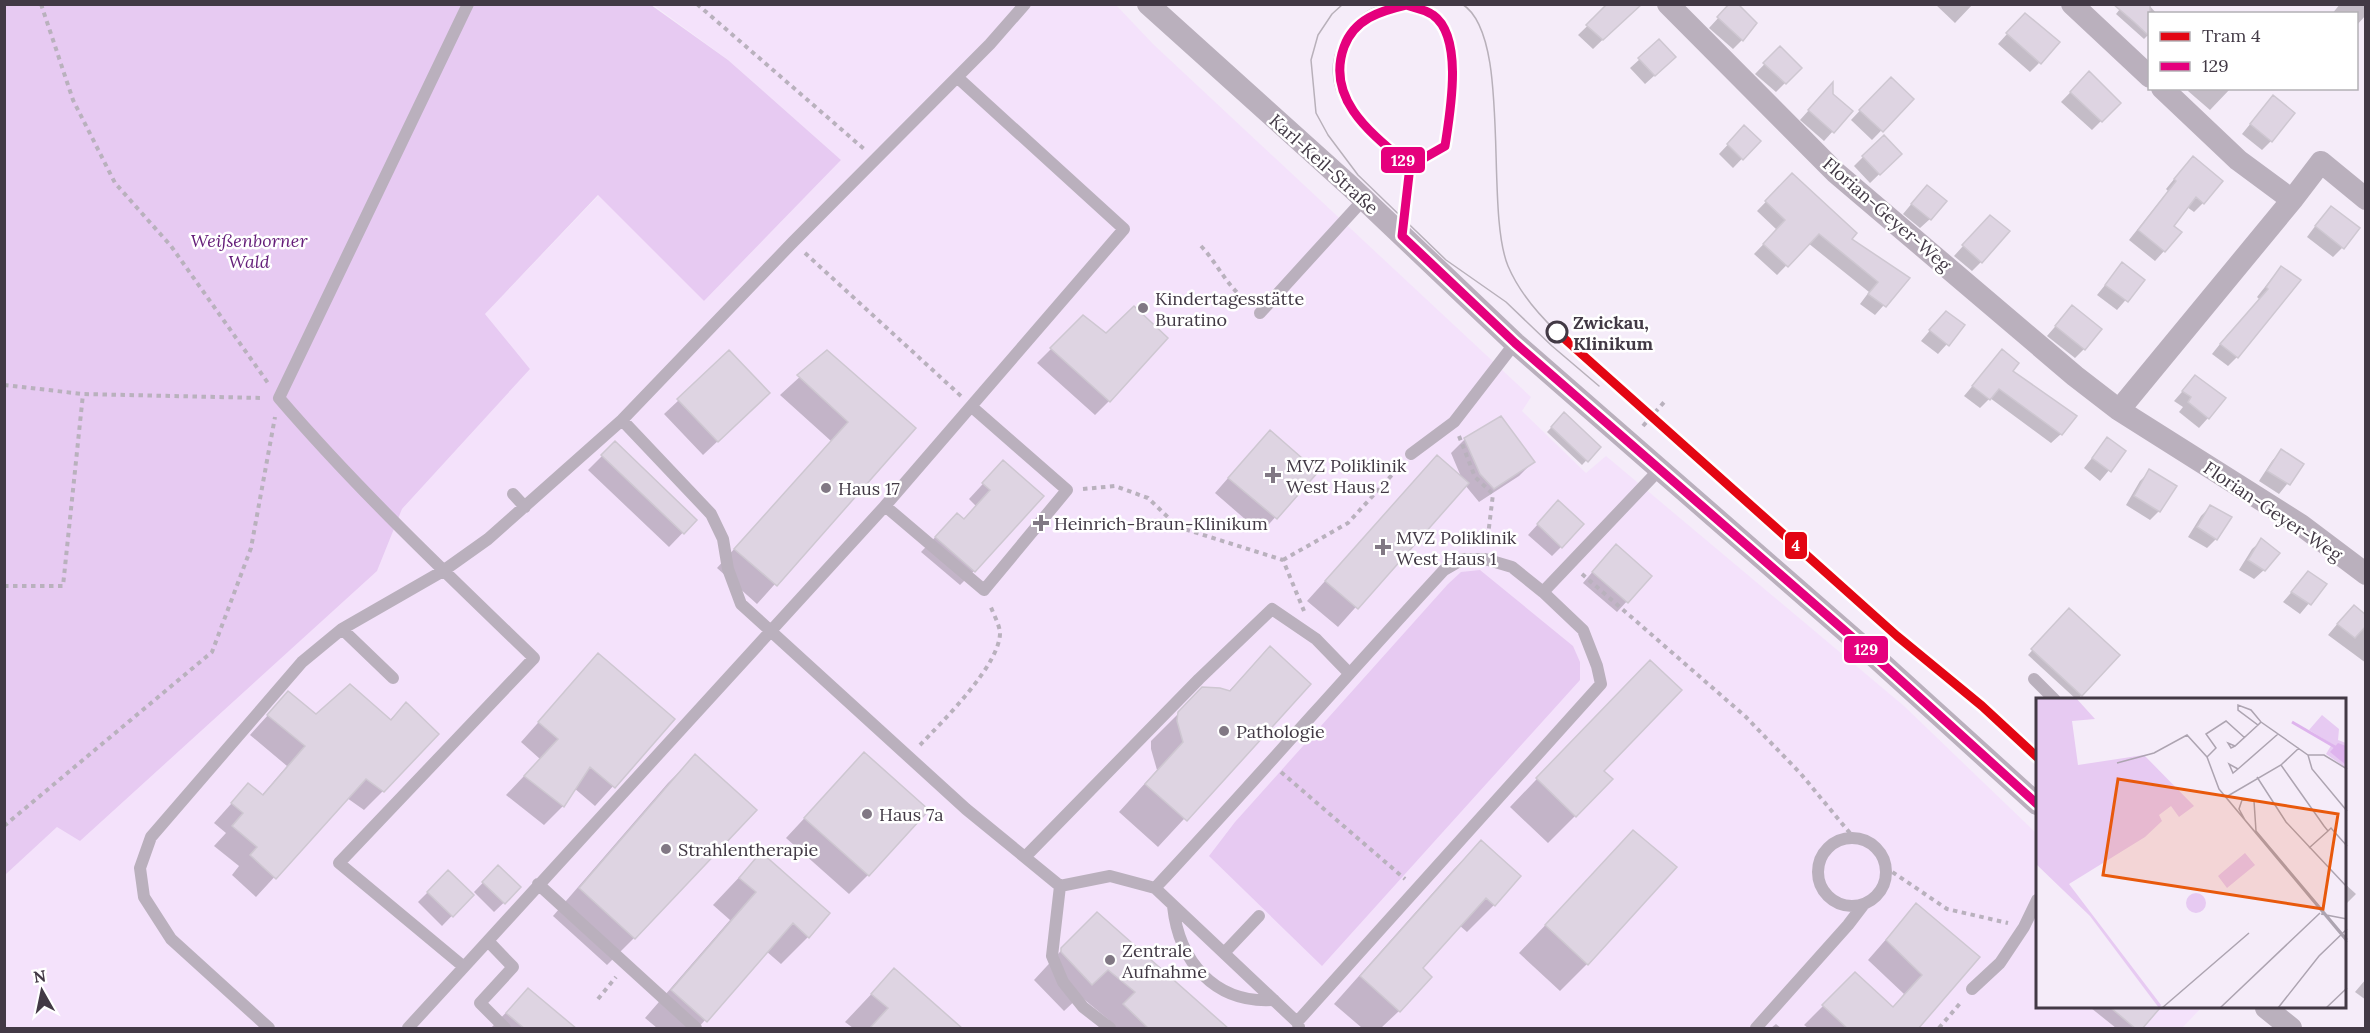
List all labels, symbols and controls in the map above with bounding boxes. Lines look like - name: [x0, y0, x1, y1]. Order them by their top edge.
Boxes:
- legend: [2148, 12, 2358, 90]
- text: Tram 4: [2202, 24, 2261, 47]
- text: 129: [2202, 54, 2229, 77]
- street label: Karl-Keil-Straße: [1265, 109, 1384, 219]
- line badge: 129: [1380, 146, 1426, 174]
- text: 129: [1391, 150, 1415, 170]
- street label: Florian-Geyer-Weg: [1818, 152, 1957, 277]
- park label: Weißenborner Wald: [190, 229, 308, 273]
- place label: Kindertagesstätte Buratino: [1155, 287, 1304, 331]
- marker: Kindertagesstätte Buratino: [1136, 301, 1150, 315]
- place label: Zwickau, Klinikum: [1573, 311, 1654, 355]
- marker: Zwickau, Klinikum: [1546, 321, 1568, 343]
- place label: MVZ Poliklinik West Haus 2: [1286, 454, 1407, 498]
- street label: Florian-Geyer-Weg: [2199, 456, 2348, 567]
- marker: MVZ Poliklinik West Haus 2: [1264, 466, 1282, 484]
- place label: Haus 17: [838, 477, 900, 500]
- marker: Haus 17: [819, 481, 833, 495]
- place label: Heinrich-Braun-Klinikum: [1054, 512, 1268, 535]
- marker: Heinrich-Braun-Klinikum: [1032, 514, 1050, 532]
- place label: MVZ Poliklinik West Haus 1: [1396, 526, 1517, 570]
- line badge: 4: [1784, 531, 1808, 560]
- text: 4: [1792, 535, 1801, 555]
- marker: MVZ Poliklinik West Haus 1: [1374, 538, 1392, 556]
- line badge: 129: [1843, 635, 1889, 664]
- text: 129: [1854, 639, 1878, 659]
- inset map: [2036, 698, 2346, 1009]
- place label: Pathologie: [1236, 720, 1325, 743]
- marker: Pathologie: [1217, 724, 1231, 738]
- place label: Haus 7a: [879, 803, 943, 826]
- marker: Haus 7a: [860, 807, 874, 821]
- place label: Strahlentherapie: [678, 838, 819, 861]
- marker: Strahlentherapie: [659, 842, 673, 856]
- place label: Zentrale Aufnahme: [1121, 939, 1207, 983]
- marker: Zentrale Aufnahme: [1103, 953, 1117, 967]
- north arrow: [12, 961, 72, 1021]
- text: N: [32, 965, 47, 987]

